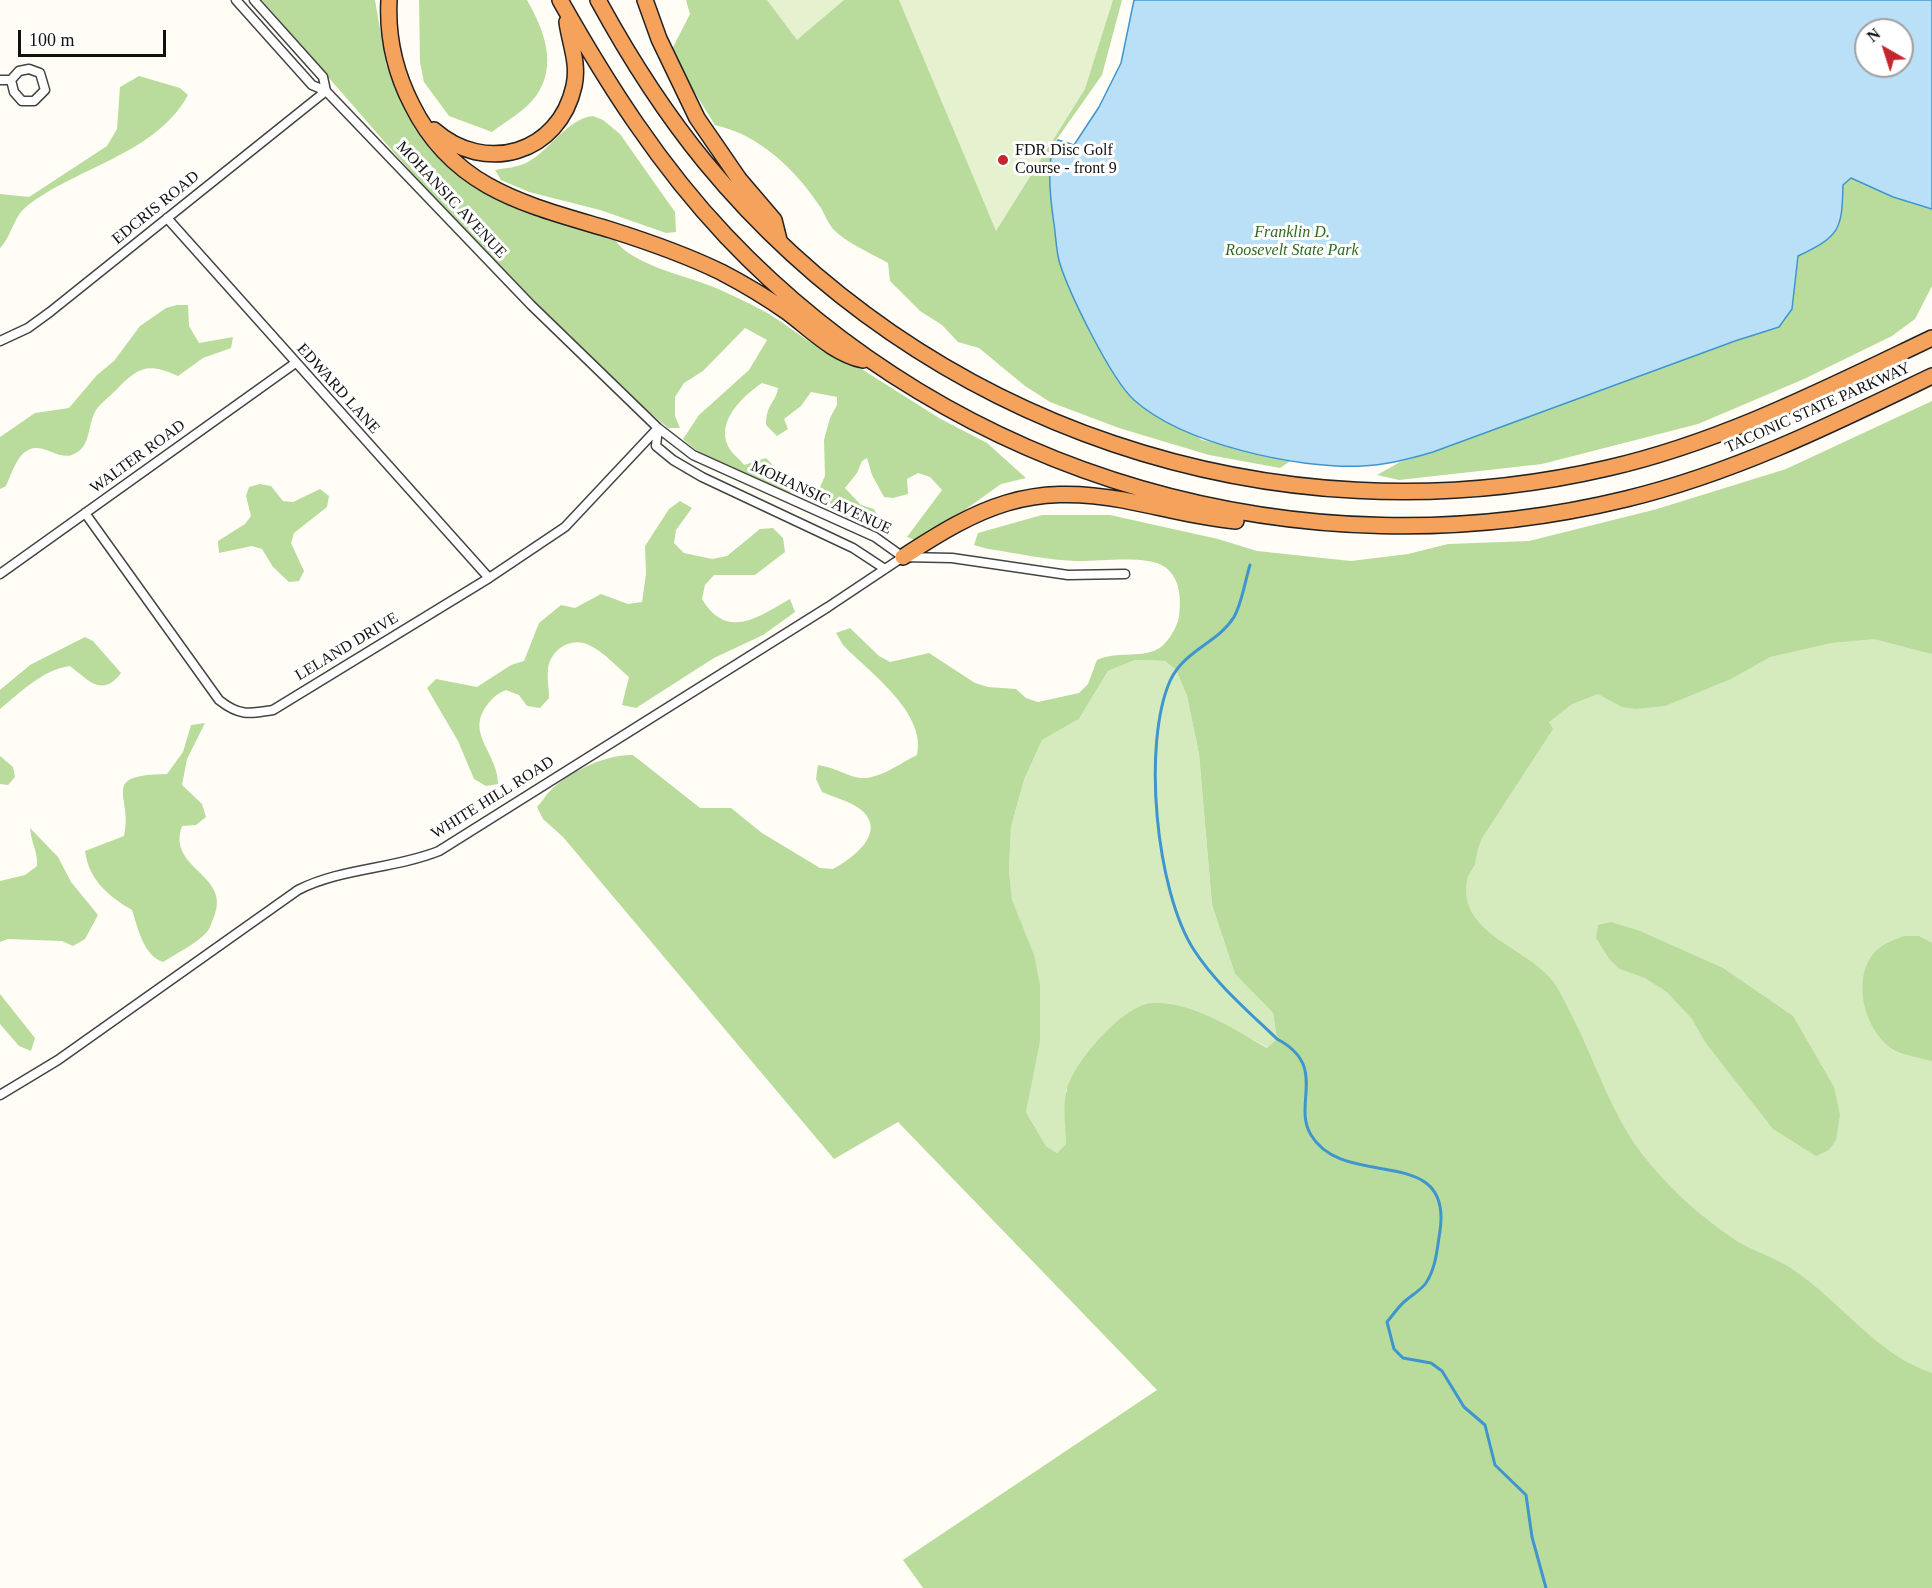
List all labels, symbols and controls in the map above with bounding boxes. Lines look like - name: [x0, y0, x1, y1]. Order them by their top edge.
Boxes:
- scale bar: [21, 18, 170, 56]
- north arrow: [1854, 18, 1914, 78]
- text: N: [1864, 25, 1883, 45]
- text: 100 m: [29, 30, 75, 50]
- street label: MOHANSIC AVENUE: [392, 137, 510, 263]
- place label: FDR Disc Golf Course - front 9: [1015, 141, 1117, 179]
- marker: FDR Disc Golf Course - front 9: [996, 153, 1010, 167]
- street label: EDCRIS ROAD: [109, 167, 203, 249]
- park label: Franklin D. Roosevelt State Park: [1225, 223, 1359, 261]
- street label: EDWARD LANE: [292, 340, 384, 438]
- street label: TACONIC STATE PARKWAY: [1722, 358, 1914, 458]
- street label: WALTER ROAD: [87, 416, 189, 498]
- street label: MOHANSIC AVENUE: [748, 457, 894, 539]
- street label: LELAND DRIVE: [292, 609, 402, 685]
- street label: WHITE HILL ROAD: [428, 752, 558, 844]

